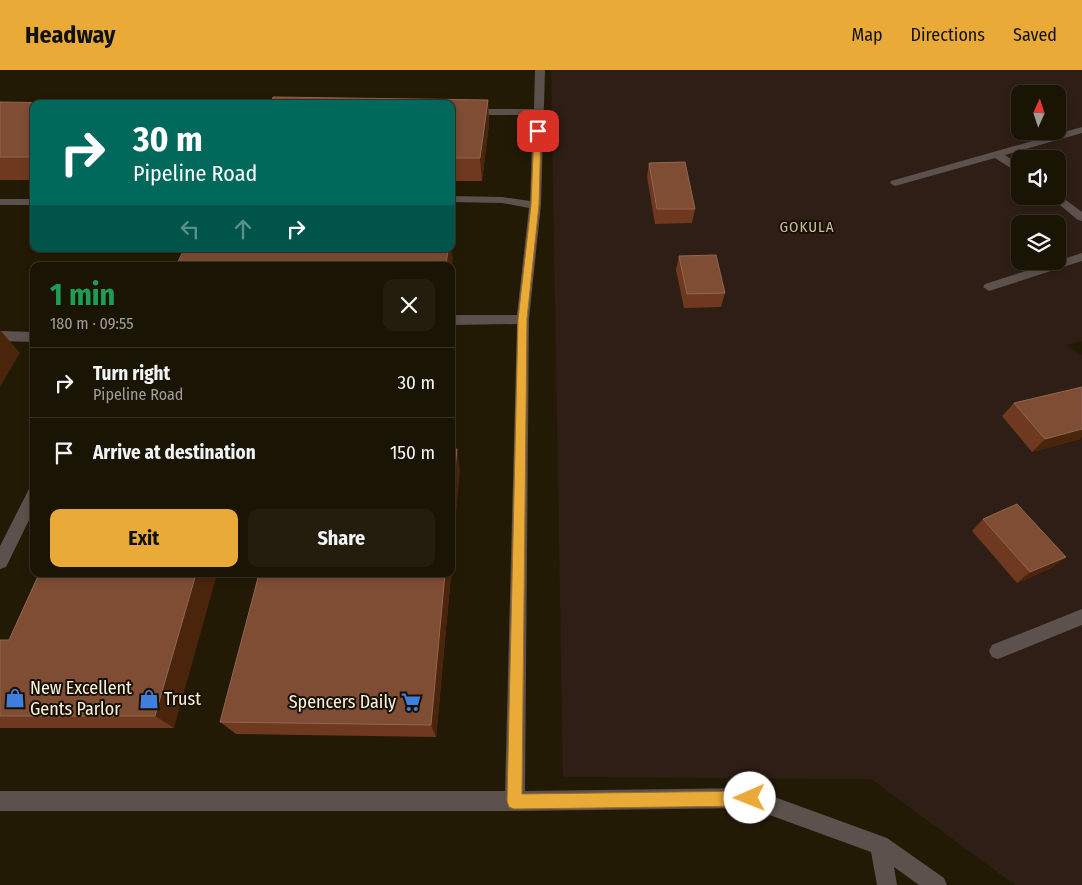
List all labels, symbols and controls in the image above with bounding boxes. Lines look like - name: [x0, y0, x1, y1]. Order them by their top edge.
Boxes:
- text: Headway: [25, 21, 116, 49]
- text: Map: [851, 24, 883, 46]
- text: Directions: [911, 24, 985, 46]
- text: Saved: [1013, 24, 1057, 46]
- north arrow: [1011, 85, 1066, 140]
- map controls: [1011, 85, 1066, 270]
- pin: [517, 110, 559, 152]
- icon: arrive: [524, 117, 552, 145]
- text: 30 m: [133, 118, 203, 160]
- icon: right: [50, 120, 115, 185]
- button: sound: [1011, 150, 1066, 205]
- text: Pipeline Road: [133, 160, 257, 187]
- icon: left: [176, 215, 204, 243]
- icon: ahead: [229, 215, 257, 243]
- icon: right: [282, 215, 310, 243]
- button: layers: [1011, 215, 1066, 270]
- district label: GOKULA: [779, 218, 835, 236]
- text: 1 min: [50, 277, 115, 313]
- button: close: [383, 279, 435, 331]
- text: 180 m · 09:55: [50, 314, 134, 333]
- text: Turn right: [93, 362, 170, 385]
- icon: right: [50, 369, 78, 397]
- text: 30 m: [397, 371, 435, 394]
- text: Pipeline Road: [93, 385, 183, 404]
- icon: arrive: [50, 439, 78, 467]
- text: Arrive at destination: [93, 441, 256, 464]
- text: 150 m: [390, 441, 435, 464]
- button: Exit: [50, 509, 238, 567]
- button: Share: [248, 509, 435, 567]
- place label: New Excellent Gents Parlor: [30, 677, 132, 720]
- shop icon: New Excellent Gents Parlor: [4, 687, 26, 709]
- shop icon: Trust: [138, 688, 160, 710]
- place label: Trust: [164, 688, 201, 710]
- place label: Spencers Daily: [289, 691, 396, 713]
- supermarket icon: Spencers Daily: [400, 691, 422, 713]
- position arrow: [723, 771, 775, 823]

